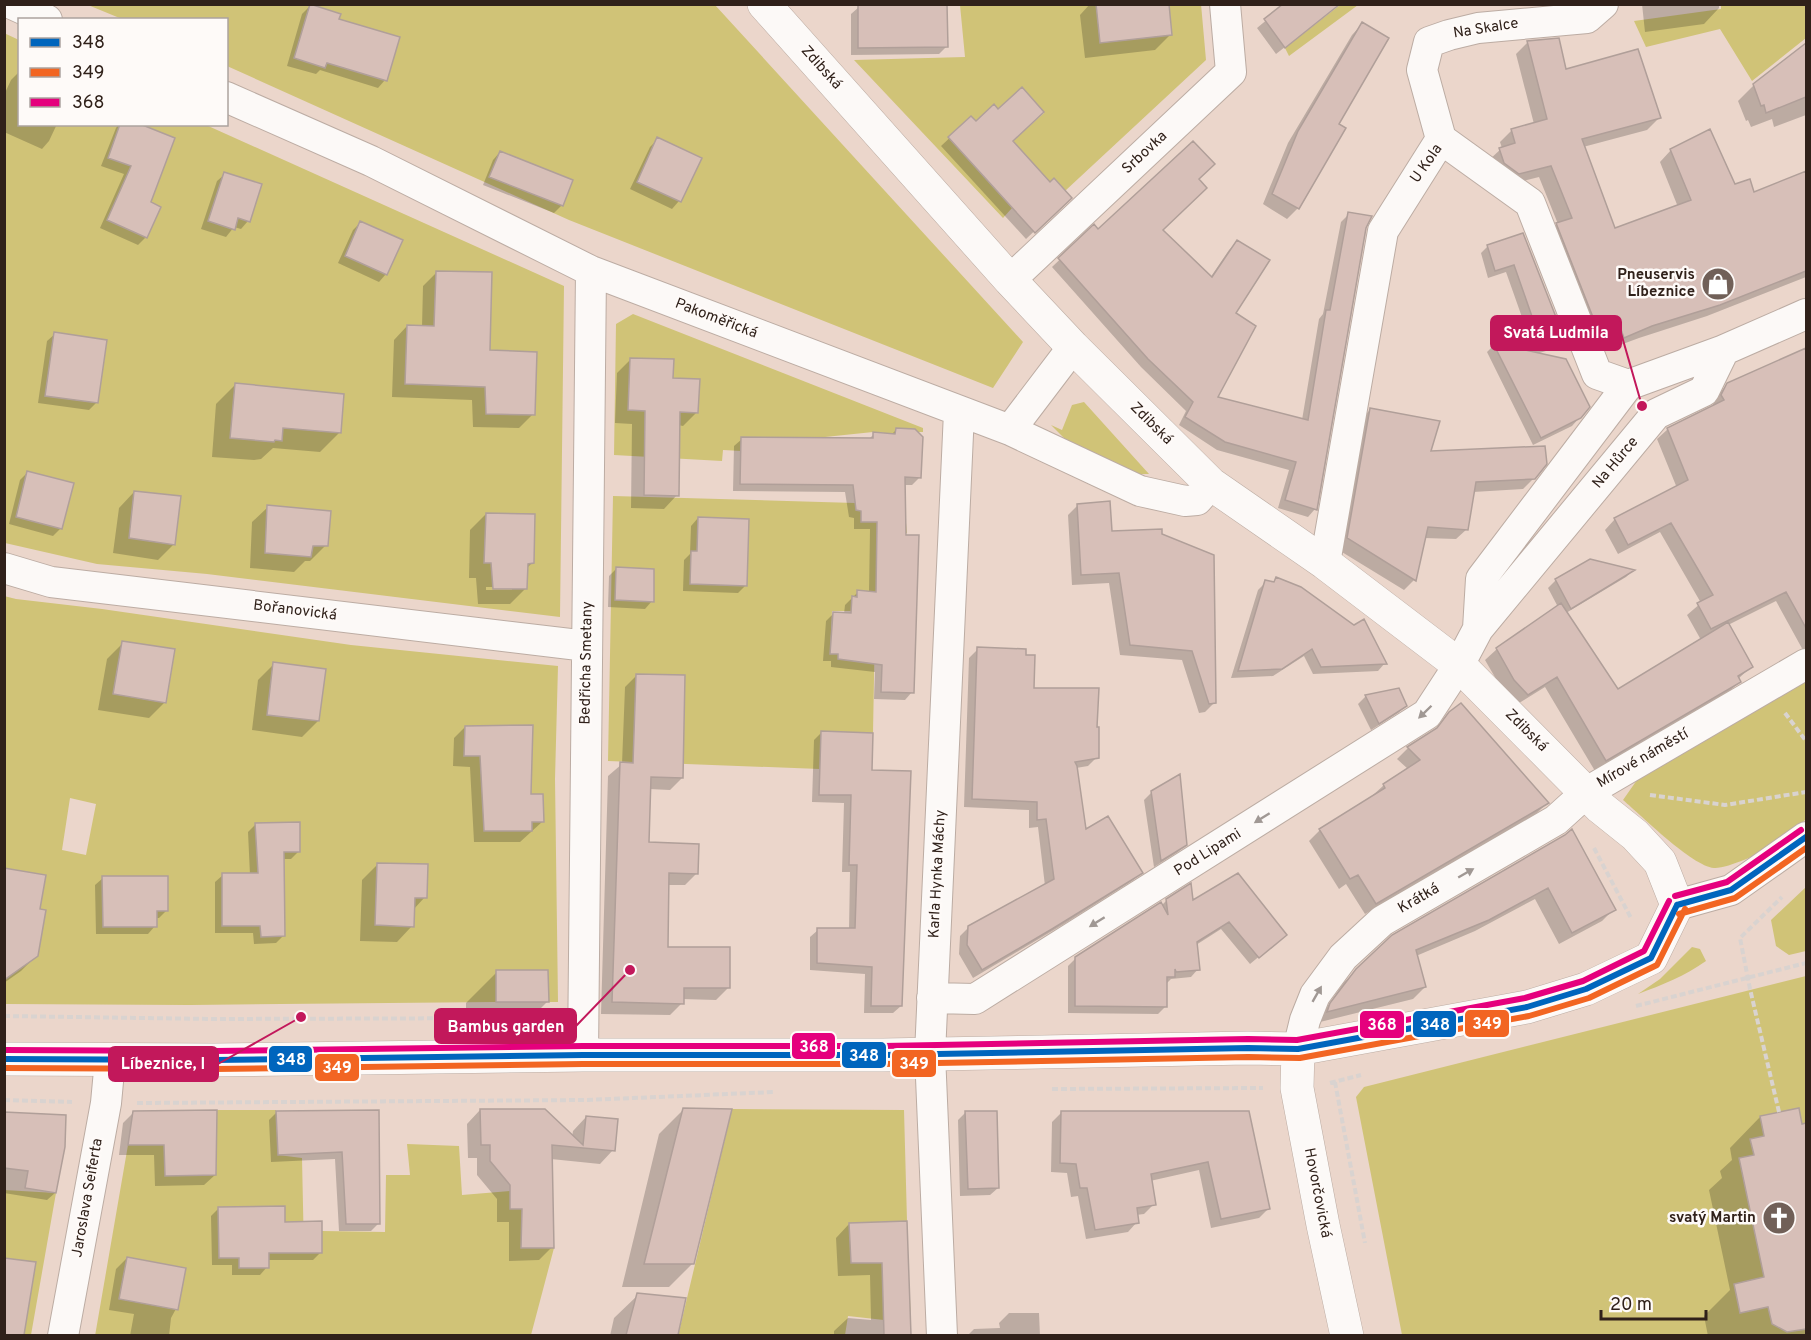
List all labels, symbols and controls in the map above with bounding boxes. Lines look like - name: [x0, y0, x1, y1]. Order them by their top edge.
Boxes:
- street label: Na Skalce: [1452, 14, 1520, 44]
- legend: [18, 18, 228, 126]
- text: 348: [72, 32, 105, 55]
- street label: Zdibská: [796, 42, 846, 94]
- text: 349: [72, 62, 105, 85]
- text: 368: [72, 92, 105, 115]
- street label: Srbovka: [1118, 127, 1172, 179]
- street label: U Kola: [1407, 141, 1447, 187]
- place label: Pneuservis Líbeznice: [1617, 266, 1695, 302]
- shop icon: Pneuservis Líbeznice: [1700, 266, 1736, 302]
- street label: Pakoměřická: [672, 295, 760, 343]
- callout: Svatá Ludmila: [1491, 316, 1621, 350]
- text: Svatá Ludmila: [1503, 324, 1609, 344]
- street label: Zdibská: [1126, 399, 1176, 449]
- street label: Na Hůrce: [1589, 433, 1643, 493]
- street label: Bořanovická: [252, 596, 338, 626]
- street label: Bedřicha Smetany: [576, 601, 598, 725]
- one-way arrow: [1419, 705, 1433, 719]
- street label: Zdibská: [1501, 706, 1551, 756]
- street label: Mírové náměstí: [1594, 725, 1693, 793]
- street label: Karla Hynka Máchy: [925, 809, 951, 939]
- one-way arrow: [1254, 813, 1270, 824]
- street label: Pod Lipami: [1171, 825, 1245, 881]
- one-way arrow: [1458, 867, 1474, 878]
- street label: Krátká: [1395, 880, 1443, 918]
- one-way arrow: [1089, 917, 1105, 928]
- one-way arrow: [1312, 986, 1323, 1002]
- callout: Bambus garden: [435, 1009, 576, 1043]
- line badge: 349: [1464, 1009, 1510, 1038]
- line badge: 368: [1359, 1010, 1405, 1039]
- line badge: 348: [1412, 1010, 1457, 1038]
- text: 349: [1472, 1015, 1502, 1035]
- text: 368: [1367, 1016, 1397, 1036]
- text: 348: [1420, 1016, 1450, 1036]
- text: Bambus garden: [448, 1018, 564, 1038]
- line badge: 368: [791, 1032, 836, 1060]
- text: 368: [799, 1038, 829, 1058]
- line badge: 348: [841, 1041, 887, 1069]
- line badge: 348: [268, 1045, 313, 1073]
- callout: Líbeznice, I: [109, 1047, 218, 1081]
- text: 348: [849, 1047, 879, 1067]
- line badge: 349: [891, 1049, 937, 1078]
- text: 348: [276, 1051, 306, 1071]
- line badge: 349: [314, 1053, 360, 1082]
- text: Líbeznice, I: [121, 1055, 205, 1075]
- text: 349: [899, 1055, 929, 1075]
- text: 349: [322, 1059, 352, 1079]
- street label: Jaroslava Seiferta: [68, 1137, 108, 1259]
- street label: Hovorčovická: [1299, 1146, 1335, 1240]
- church icon: svatý Martin: [1761, 1200, 1797, 1236]
- place label: svatý Martin: [1669, 1209, 1756, 1228]
- scale bar: [1601, 1283, 1706, 1321]
- text: 20 m: [1610, 1294, 1652, 1317]

